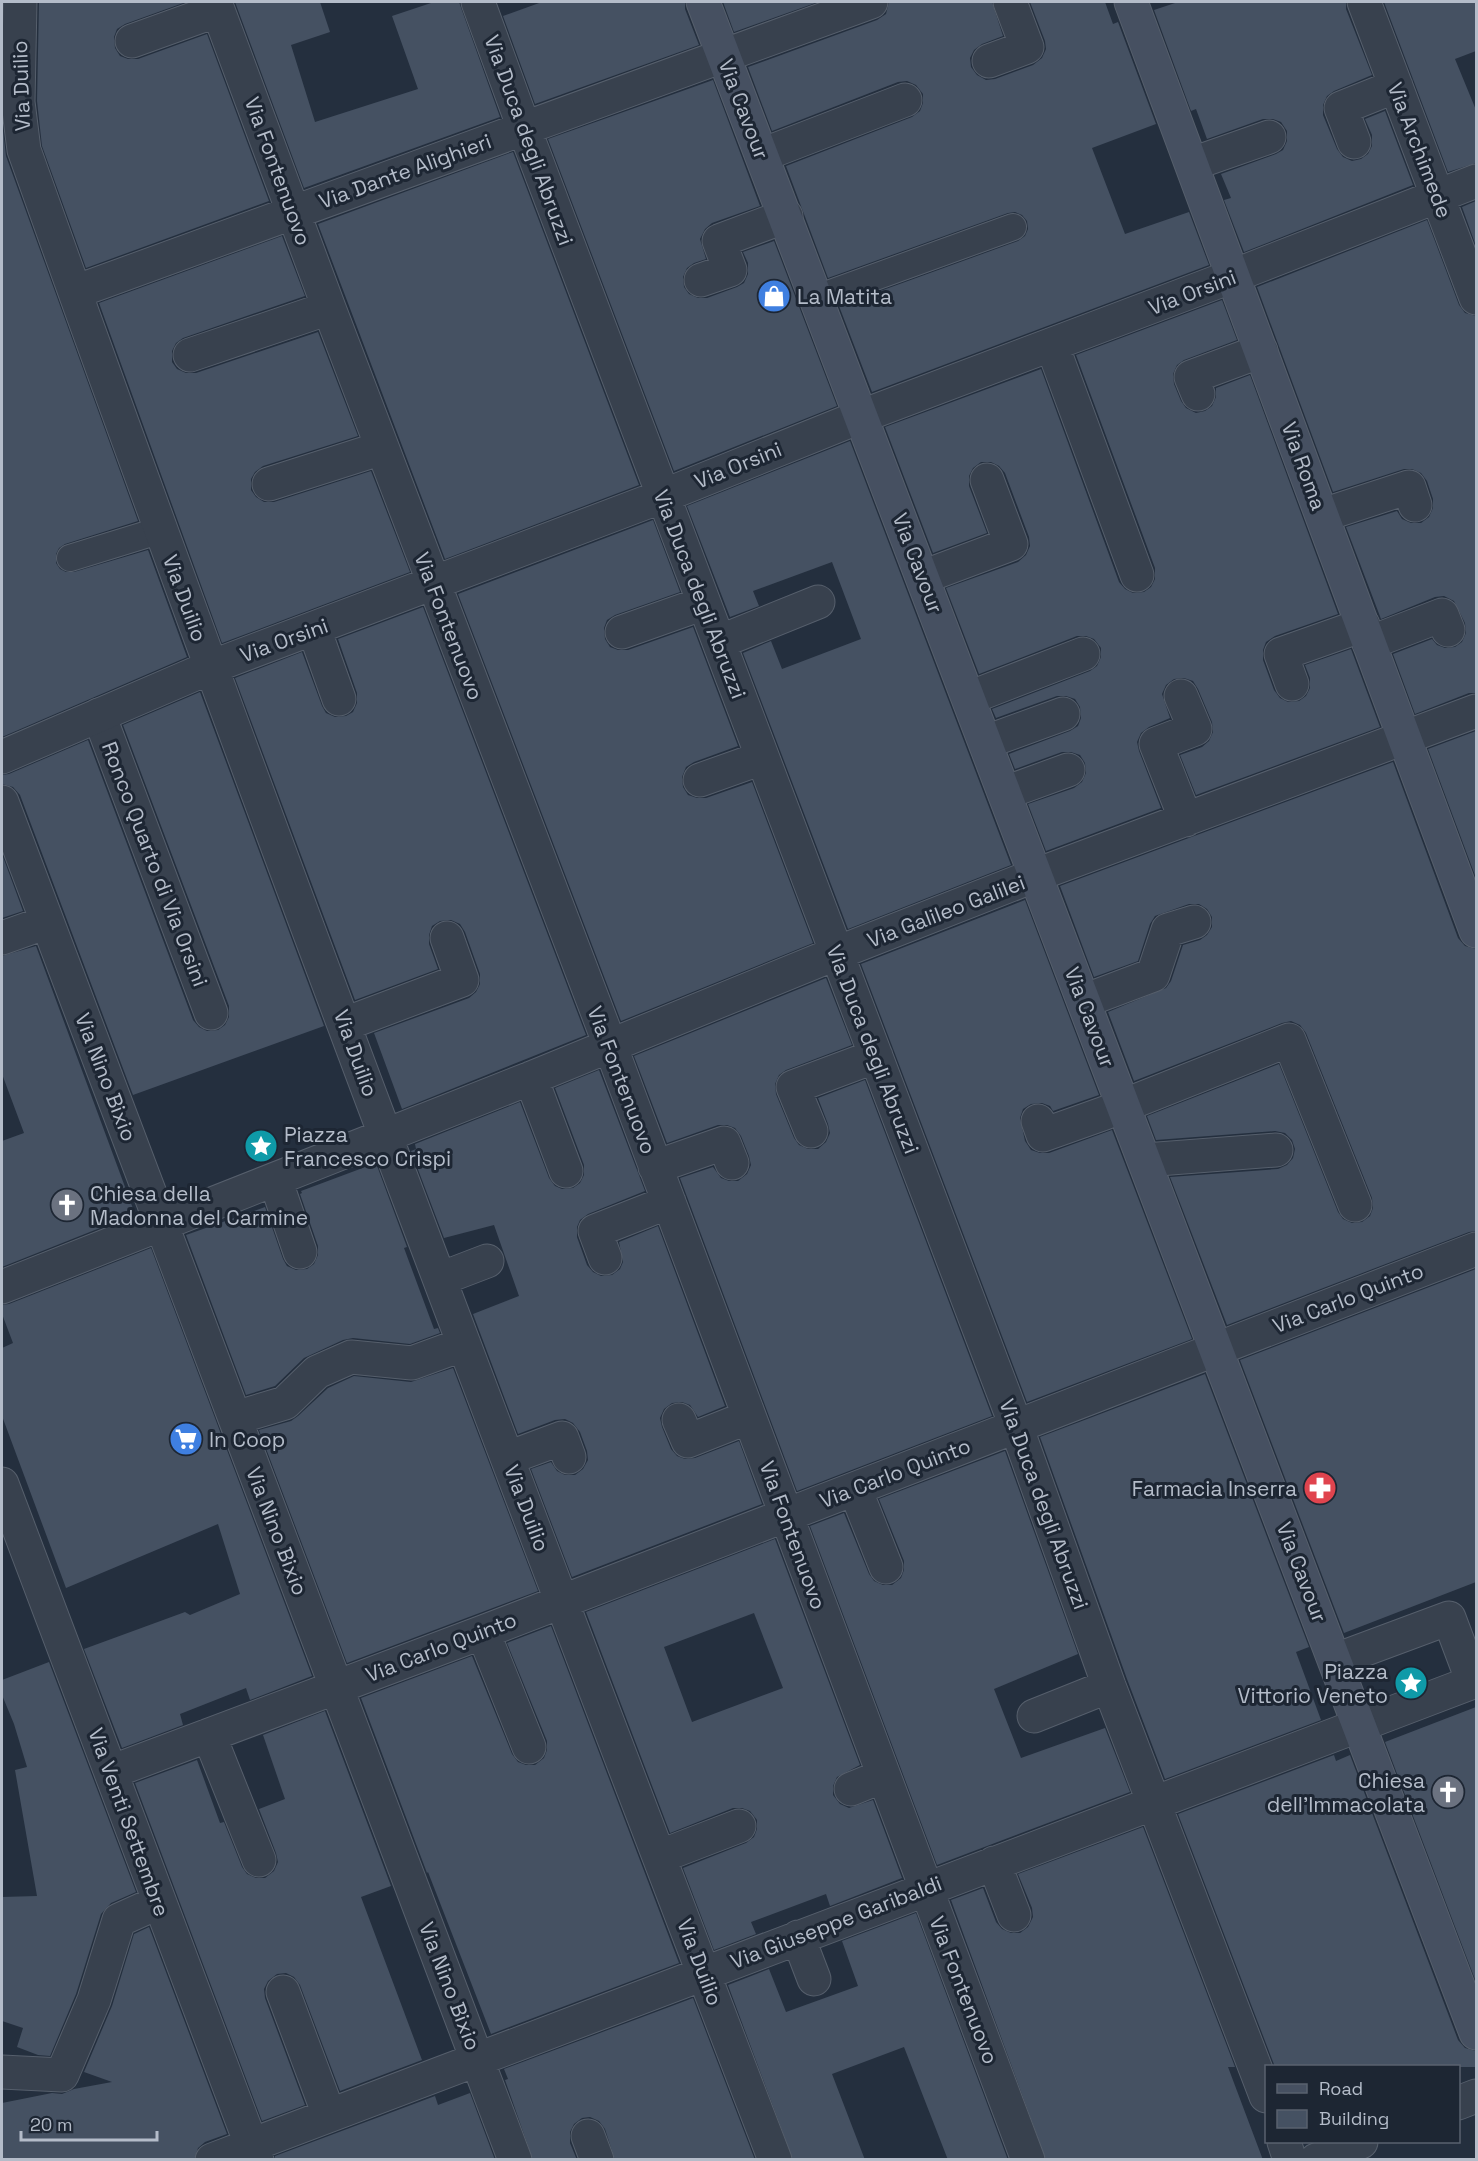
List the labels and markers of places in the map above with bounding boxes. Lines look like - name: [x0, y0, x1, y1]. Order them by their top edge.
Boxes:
- shop icon: La Matita: [756, 278, 792, 314]
- place label: La Matita: [797, 283, 892, 310]
- place label: Piazza Francesco Crispi: [284, 1121, 451, 1172]
- place icon: Piazza Francesco Crispi: [243, 1128, 279, 1164]
- place label: Chiesa della Madonna del Carmine: [90, 1180, 308, 1231]
- church icon: Chiesa della Madonna del Carmine: [49, 1187, 85, 1223]
- supermarket icon: In Coop: [168, 1421, 204, 1457]
- place label: In Coop: [209, 1426, 285, 1453]
- pharmacy icon: Farmacia Inserra: [1302, 1470, 1338, 1506]
- place label: Farmacia Inserra: [1132, 1475, 1297, 1502]
- place label: Piazza Vittorio Veneto: [1237, 1658, 1388, 1709]
- place icon: Piazza Vittorio Veneto: [1393, 1665, 1429, 1701]
- place label: Chiesa dell'Immacolata: [1267, 1767, 1425, 1818]
- church icon: Chiesa dell'Immacolata: [1430, 1774, 1466, 1810]

